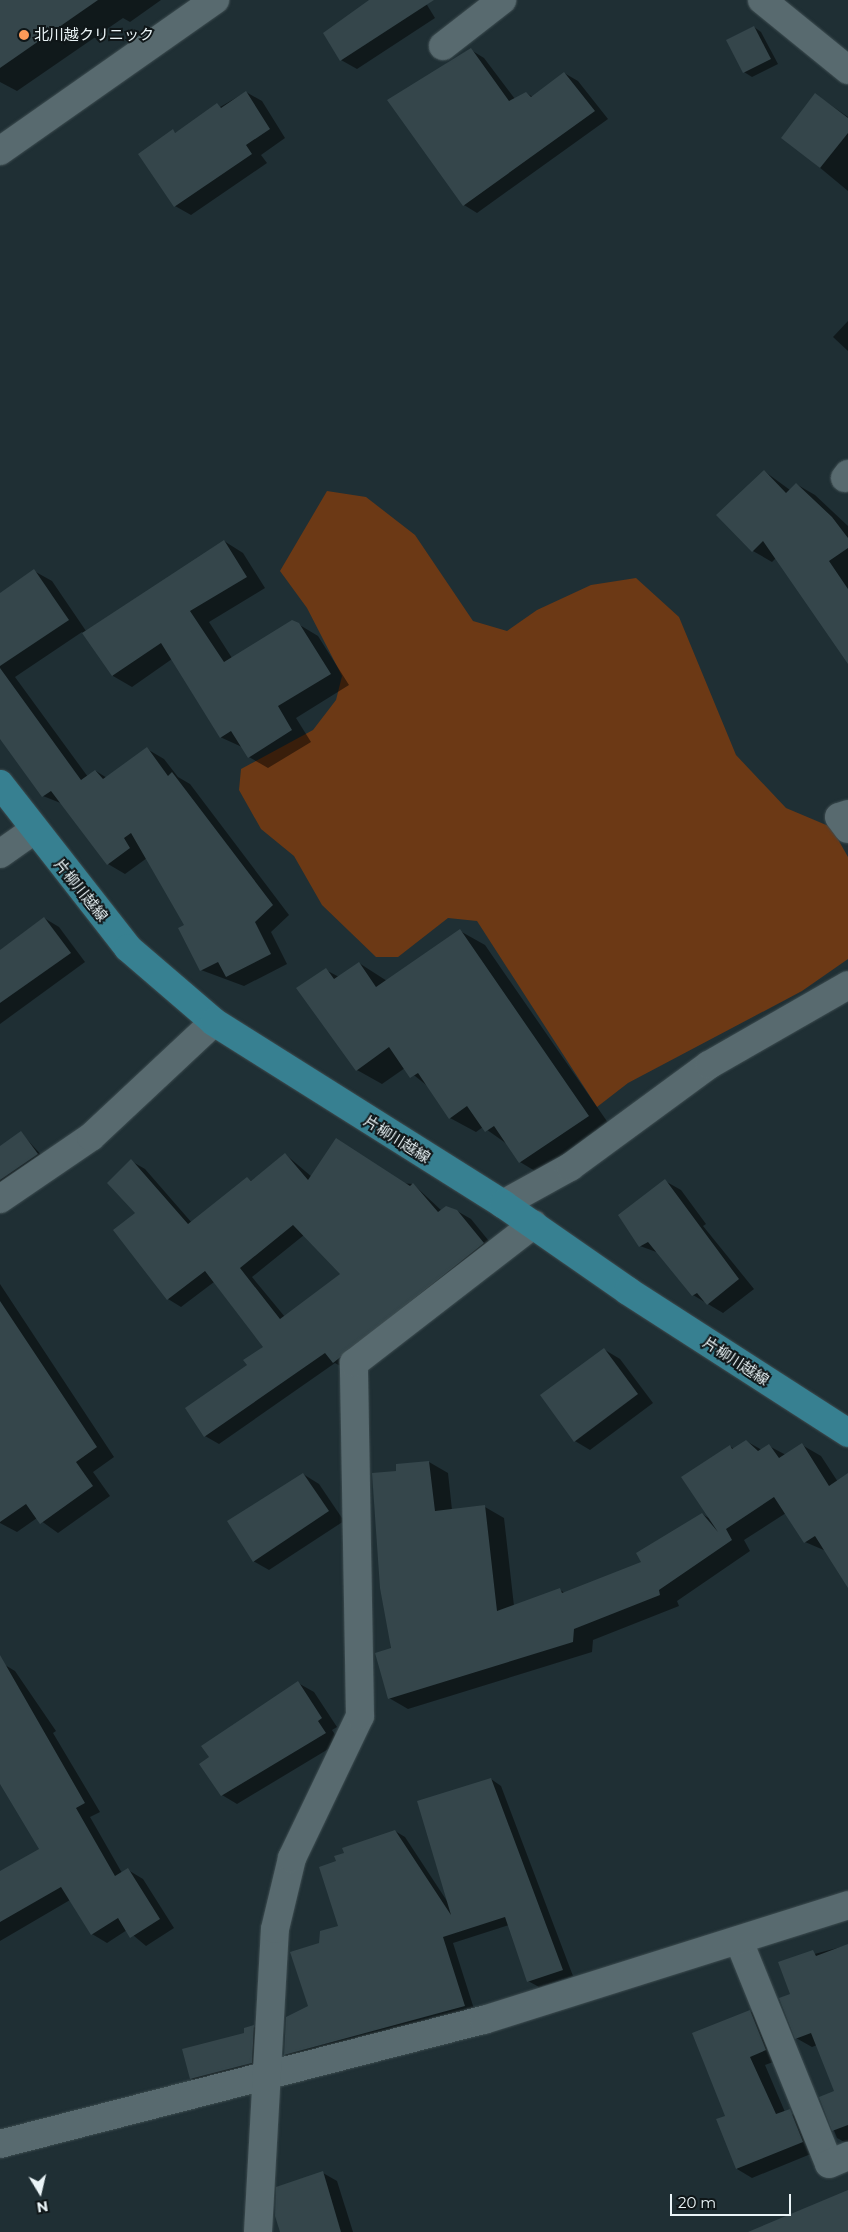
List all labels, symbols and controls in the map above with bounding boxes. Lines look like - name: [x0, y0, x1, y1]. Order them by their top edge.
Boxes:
- place label: 北川越クリニック: [34, 26, 154, 44]
- marker: 北川越クリニック: [18, 29, 30, 41]
- street label: 片柳川越線: [50, 855, 112, 925]
- street label: 片柳川越線: [360, 1111, 434, 1167]
- street label: 片柳川越線: [700, 1333, 772, 1389]
- north arrow: [15, 2167, 65, 2217]
- scale bar: [673, 2184, 794, 2216]
- text: 20 m: [678, 2193, 716, 2212]
- text: N: [35, 2197, 49, 2217]

